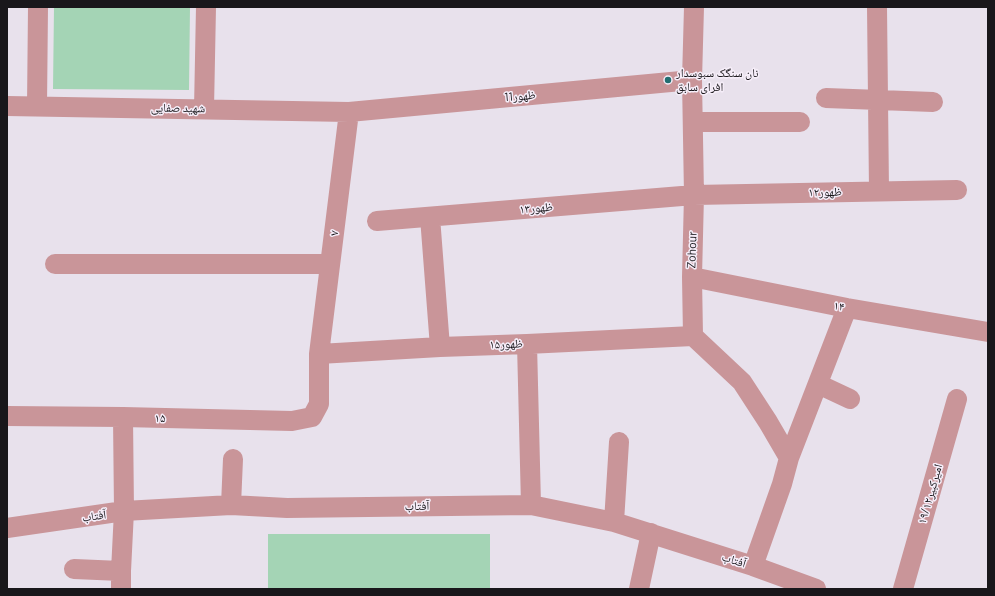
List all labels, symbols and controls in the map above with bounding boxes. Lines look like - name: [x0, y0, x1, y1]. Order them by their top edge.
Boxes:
- place label: نان سنگک سبوسدار افرای سابق: [676, 66, 758, 94]
- marker: نان سنگک سبوسدار افرای سابق: [663, 75, 673, 85]
- street label: 11ظهور: [504, 87, 536, 105]
- street label: شهید صفایی: [151, 100, 205, 116]
- street label: ظهور۱۲: [808, 185, 842, 199]
- street label: ظهور۱۳: [519, 199, 553, 217]
- street label: ۷: [327, 229, 341, 237]
- street label: Zohour: [684, 231, 700, 269]
- street label: ۱۴: [832, 298, 846, 314]
- street label: ظهور۱۵: [489, 336, 523, 352]
- street label: ۱۵: [154, 411, 166, 425]
- street label: امیرکبیر۱۹/۱۲: [915, 462, 945, 526]
- street label: آفتاب: [405, 499, 429, 513]
- street label: آفتاب: [81, 507, 107, 525]
- street label: آفتاب: [720, 549, 748, 571]

